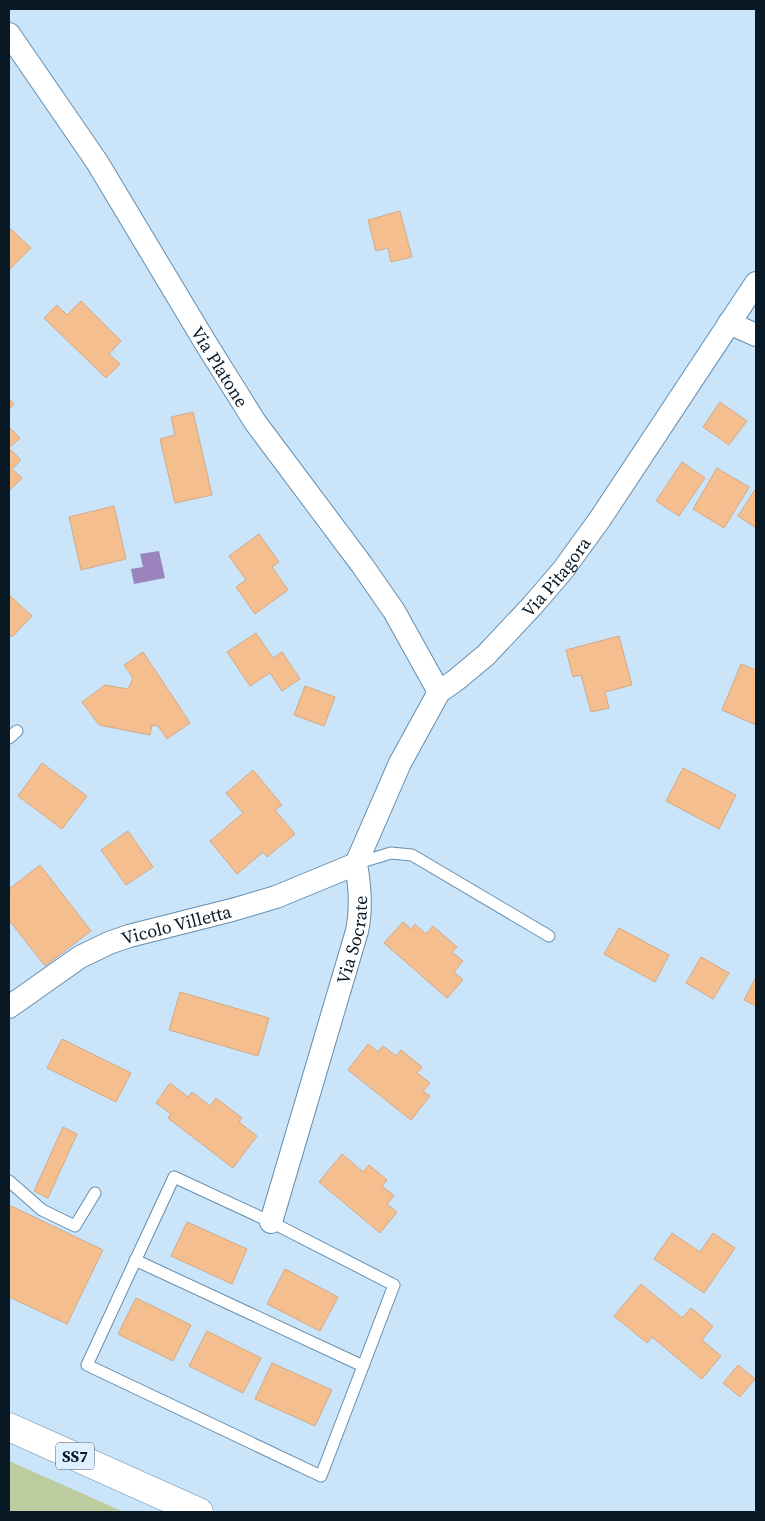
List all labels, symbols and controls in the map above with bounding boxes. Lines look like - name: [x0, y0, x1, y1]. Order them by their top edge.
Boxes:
- street label: Via Platone: [186, 321, 255, 412]
- street label: Via Pitagora: [516, 531, 596, 622]
- street label: Via Socrate: [330, 895, 373, 987]
- street label: Vicolo Villetta: [118, 898, 235, 950]
- road number: SS7: [56, 1442, 94, 1470]

